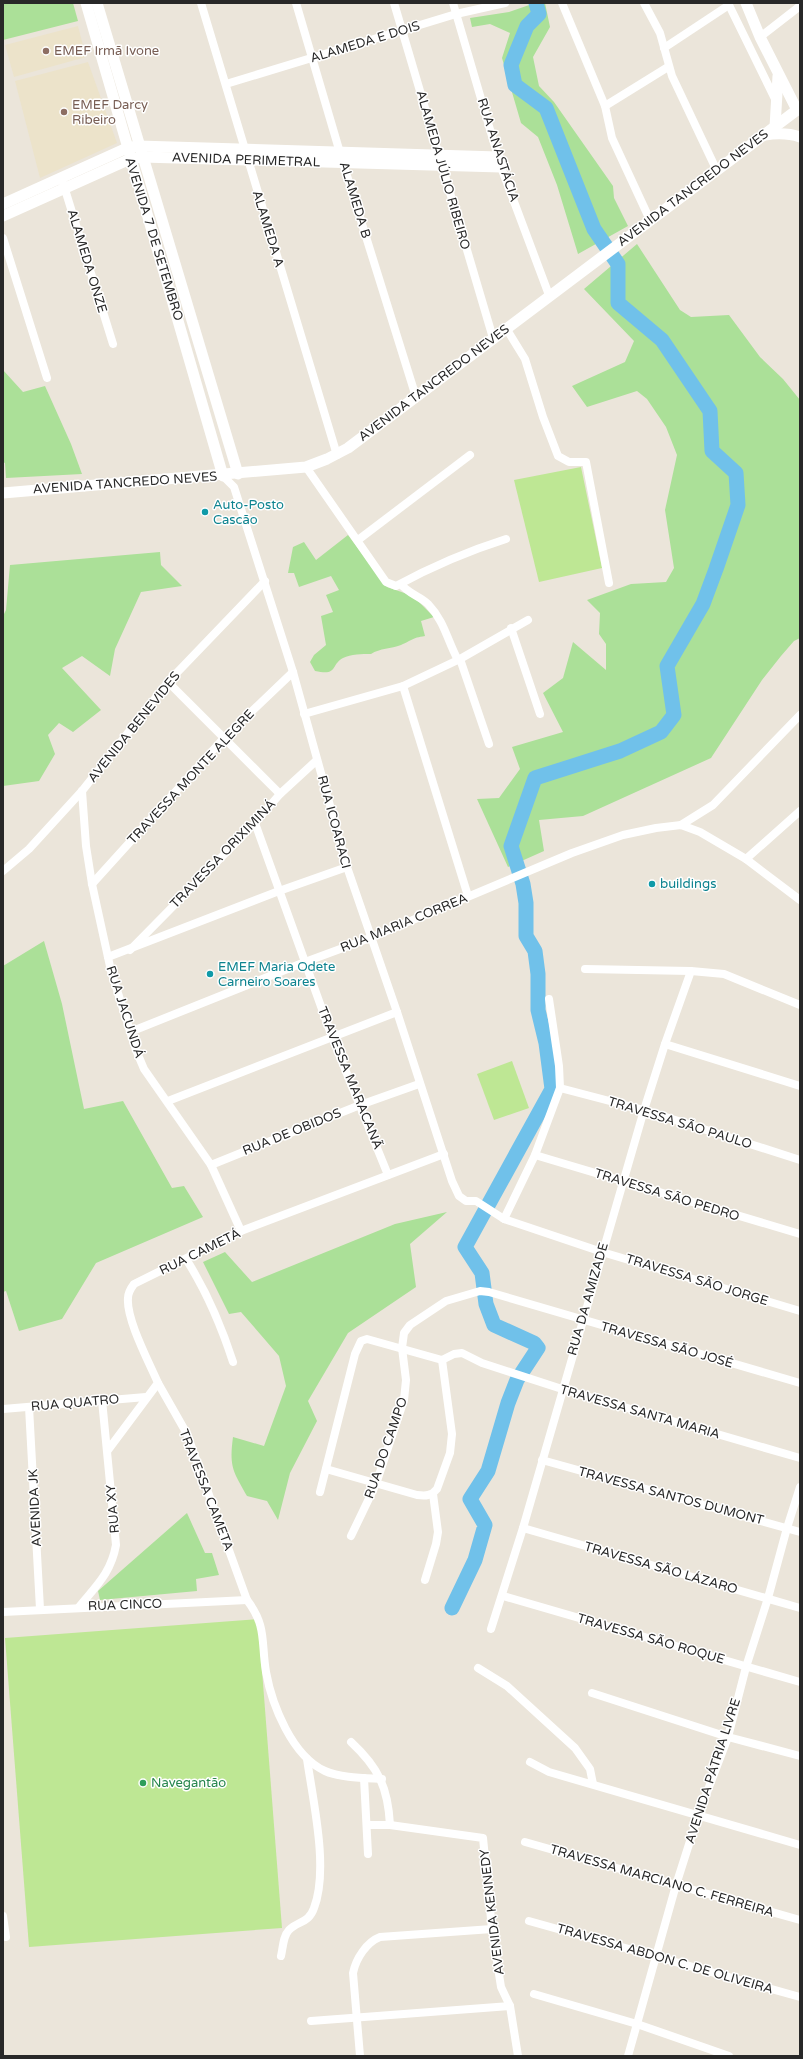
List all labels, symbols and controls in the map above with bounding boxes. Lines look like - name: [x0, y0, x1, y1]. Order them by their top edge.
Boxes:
- street label: ALAMEDA E DOIS: [308, 18, 422, 66]
- place label: EMEF Irmã Ivone: [54, 43, 159, 59]
- marker: EMEF Irmã Ivone: [41, 46, 51, 56]
- street label: ALAMEDA JÚLIO RIBEIRO: [413, 89, 473, 251]
- street label: RUA ANASTÁCIA: [474, 96, 522, 204]
- place label: EMEF Darcy Ribeiro: [72, 97, 148, 128]
- marker: EMEF Darcy Ribeiro: [59, 107, 69, 117]
- street label: AVENIDA TANCREDO NEVES: [614, 126, 772, 250]
- street label: AVENIDA PERIMETRAL: [172, 149, 321, 171]
- street label: AVENIDA 7 DE SETEMBRO: [121, 155, 187, 323]
- street label: ALAMEDA B: [336, 160, 374, 240]
- street label: ALAMEDA A: [249, 188, 287, 270]
- street label: ALAMEDA ONZE: [64, 207, 110, 315]
- street label: AVENIDA TANCREDO NEVES: [355, 321, 513, 445]
- street label: AVENIDA TANCREDO NEVES: [32, 469, 218, 497]
- place label: Auto-Posto Cascão: [213, 497, 284, 528]
- marker: Auto-Posto Cascão: [200, 507, 210, 517]
- street label: AVENIDA BENEVIDES: [84, 668, 184, 786]
- street label: TRAVESSA MONTE ALEGRE: [124, 706, 258, 848]
- street label: RUA ICOARACI: [314, 774, 354, 870]
- street label: TRAVESSA ORIXIMINÁ: [167, 796, 279, 912]
- place label: buildings: [660, 876, 716, 892]
- marker: buildings: [647, 879, 657, 889]
- street label: RUA MARIA CORREA: [338, 890, 470, 956]
- place label: EMEF Maria Odete Carneiro Soares: [218, 959, 335, 990]
- street label: RUA JACUNDÁ: [103, 964, 148, 1060]
- marker: EMEF Maria Odete Carneiro Soares: [205, 969, 215, 979]
- street label: TRAVESSA MARACANÃ: [314, 1004, 386, 1152]
- street label: TRAVESSA SÃO PAULO: [606, 1093, 754, 1153]
- street label: RUA DE OBIDOS: [240, 1105, 344, 1159]
- street label: TRAVESSA SÃO PEDRO: [593, 1165, 741, 1225]
- street label: RUA CAMETÁ: [157, 1225, 243, 1279]
- street label: RUA DA AMIZADE: [564, 1241, 612, 1357]
- street label: TRAVESSA SÃO JORGE: [624, 1251, 770, 1309]
- street label: TRAVESSA SÃO JOSÉ: [599, 1318, 735, 1372]
- street label: TRAVESSA SANTA MARIA: [558, 1381, 722, 1443]
- street label: RUA QUATRO: [30, 1391, 120, 1415]
- street label: RUA DO CAMPO: [361, 1395, 411, 1501]
- street label: TRAVESSA CAMETA: [175, 1427, 237, 1553]
- street label: TRAVESSA SANTOS DUMONT: [576, 1463, 766, 1529]
- street label: AVENIDA JK: [25, 1468, 45, 1547]
- street label: RUA XY: [103, 1484, 123, 1534]
- street label: TRAVESSA SÃO LÁZARO: [582, 1538, 740, 1598]
- street label: RUA CINCO: [88, 1596, 162, 1614]
- street label: TRAVESSA SÃO ROQUE: [575, 1610, 727, 1668]
- street label: AVENIDA PÁTRIA LIVRE: [682, 1696, 744, 1846]
- place label: Navegantão: [151, 1775, 226, 1791]
- marker: Navegantão: [138, 1778, 148, 1788]
- street label: TRAVESSA MARCIANO C. FERREIRA: [548, 1841, 776, 1921]
- street label: AVENIDA KENNEDY: [476, 1848, 508, 1976]
- street label: TRAVESSA ABDON C. DE OLIVEIRA: [555, 1920, 775, 1998]

